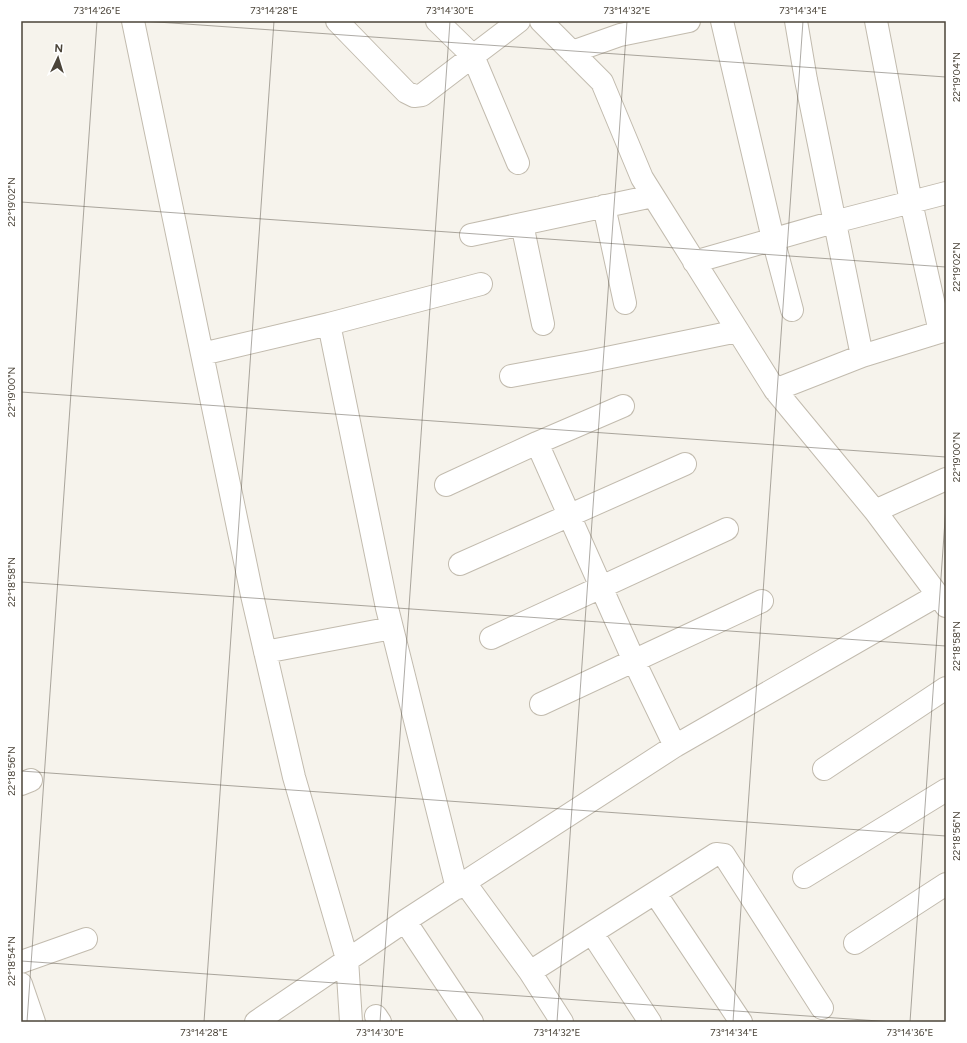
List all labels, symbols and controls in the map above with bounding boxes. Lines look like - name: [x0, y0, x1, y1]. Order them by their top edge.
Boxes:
- text: 73°14'26"E: [73, 4, 121, 17]
- text: 73°14'28"E: [250, 4, 298, 17]
- text: 73°14'30"E: [426, 4, 474, 17]
- text: 73°14'32"E: [604, 4, 651, 17]
- text: 73°14'34"E: [779, 4, 827, 17]
- north arrow: [38, 38, 78, 78]
- text: N: [54, 42, 63, 55]
- text: 22°19'04"N: [950, 52, 963, 102]
- text: 22°19'02"N: [5, 177, 18, 227]
- text: 22°19'02"N: [950, 242, 963, 292]
- text: 22°19'00"N: [5, 367, 18, 417]
- text: 22°19'00"N: [950, 432, 963, 482]
- text: 22°18'58"N: [5, 557, 18, 607]
- text: 22°18'58"N: [950, 621, 963, 671]
- text: 22°18'56"N: [5, 746, 18, 796]
- text: 22°18'56"N: [950, 811, 963, 861]
- text: 22°18'54"N: [5, 936, 18, 986]
- text: 73°14'28"E: [180, 1026, 228, 1039]
- text: 73°14'30"E: [356, 1026, 404, 1039]
- text: 73°14'32"E: [534, 1026, 581, 1039]
- text: 73°14'34"E: [710, 1026, 758, 1039]
- text: 73°14'36"E: [886, 1026, 934, 1039]

